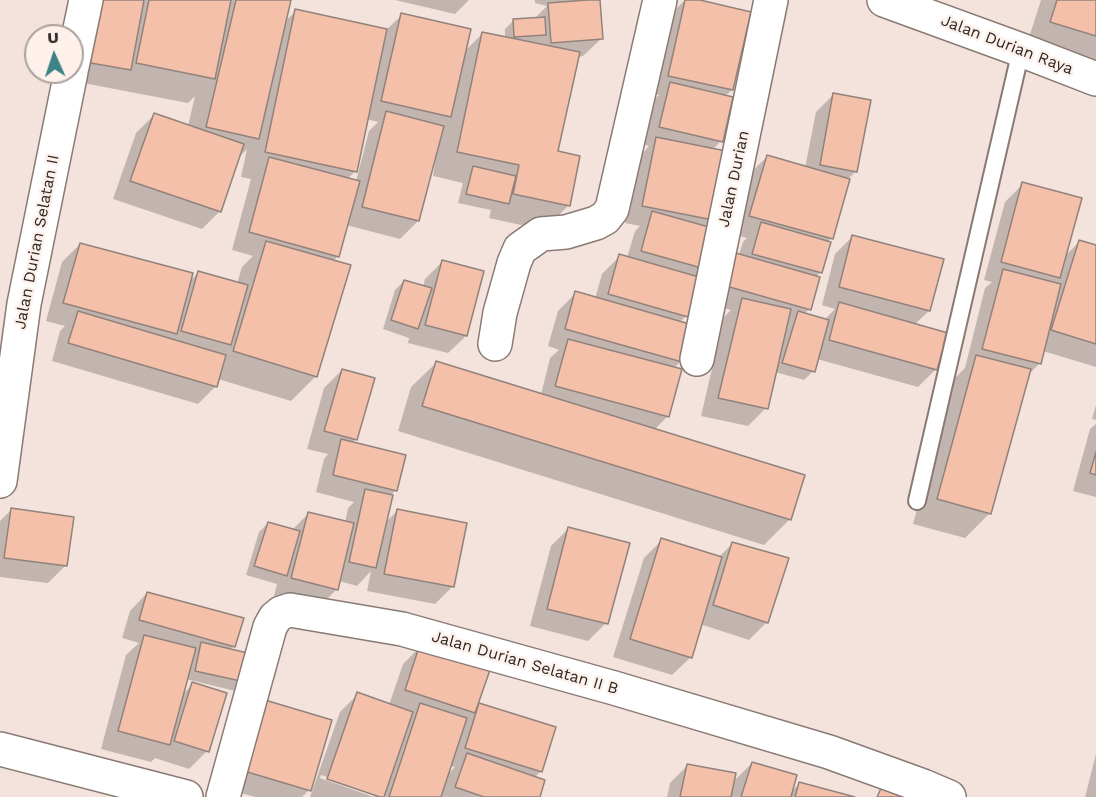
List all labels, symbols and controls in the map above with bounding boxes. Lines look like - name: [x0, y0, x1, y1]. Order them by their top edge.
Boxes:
- street label: Jalan Durian Raya: [938, 11, 1076, 79]
- north arrow: [24, 24, 84, 84]
- text: U: [47, 28, 59, 47]
- street label: Jalan Durian: [714, 129, 754, 229]
- street label: Jalan Durian Selatan II: [11, 153, 63, 331]
- street label: Jalan Durian Selatan II B: [429, 627, 621, 699]

